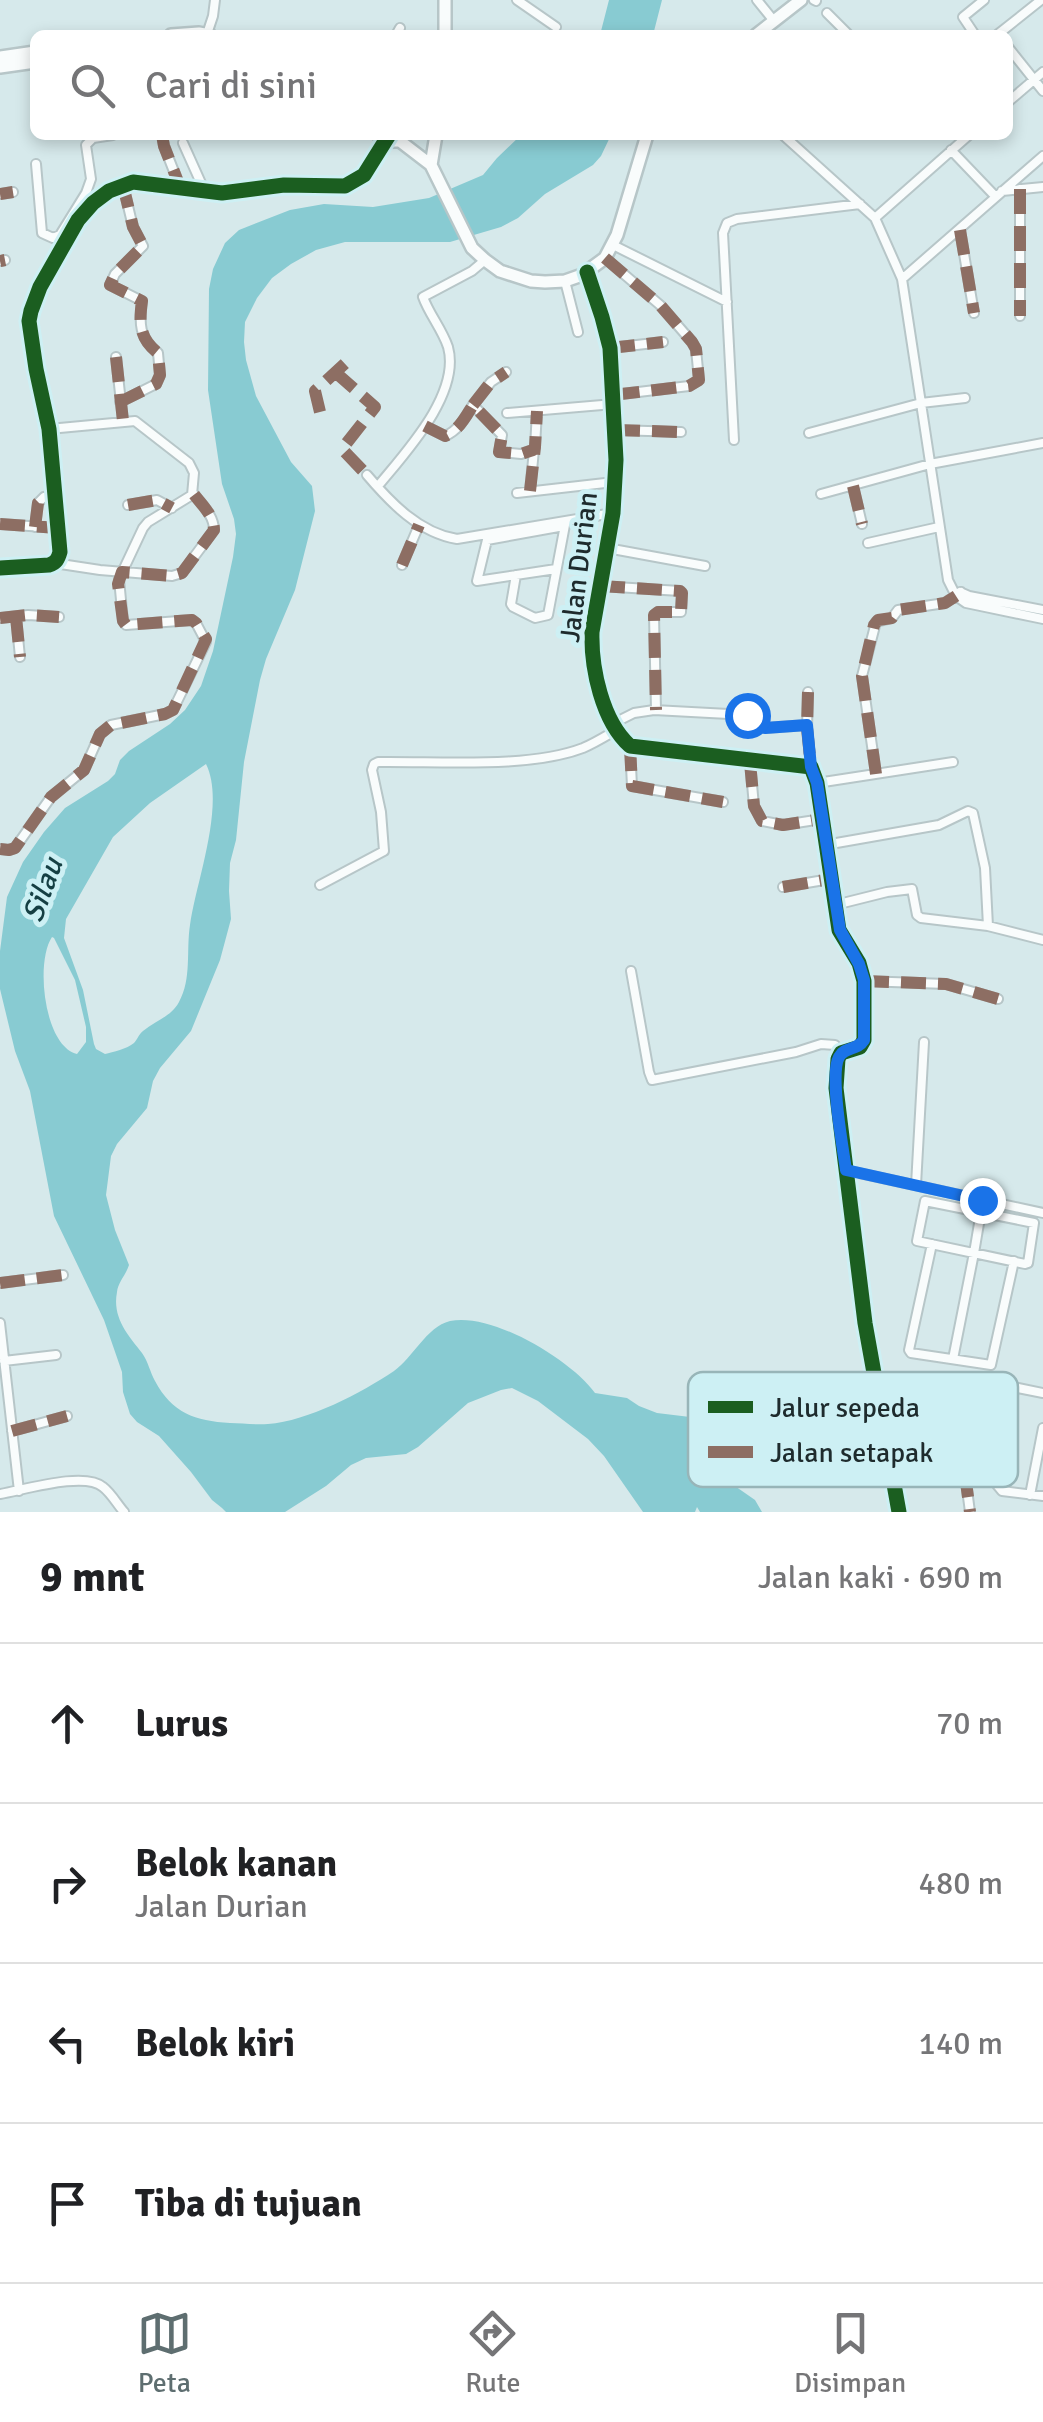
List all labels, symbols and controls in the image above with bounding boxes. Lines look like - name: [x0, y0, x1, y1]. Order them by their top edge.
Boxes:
- search box: [30, 30, 1013, 140]
- icon: search: [65, 58, 120, 113]
- text: Cari di sini: [145, 62, 317, 109]
- street label: Jalan Durian: [553, 490, 605, 644]
- route start: [725, 693, 771, 739]
- water label: Silau: [14, 852, 72, 927]
- route end: [960, 1178, 1006, 1224]
- legend: [688, 1372, 1018, 1487]
- text: Jalur sepeda: [770, 1391, 920, 1425]
- text: Jalan setapak: [770, 1436, 933, 1470]
- text: 9 mnt: [40, 1552, 145, 1603]
- text: Jalan kaki · 690 m: [758, 1558, 1003, 1597]
- icon: ahead: [40, 1696, 95, 1751]
- text: Lurus: [135, 1700, 228, 1747]
- text: 70 m: [936, 1704, 1003, 1743]
- text: Belok kanan: [135, 1840, 337, 1887]
- icon: right: [40, 1856, 95, 1911]
- text: 480 m: [919, 1864, 1003, 1903]
- text: Jalan Durian: [135, 1887, 308, 1926]
- icon: left: [40, 2016, 95, 2071]
- text: Belok kiri: [135, 2020, 295, 2067]
- text: 140 m: [919, 2024, 1003, 2063]
- icon: arrive: [40, 2176, 95, 2231]
- text: Tiba di tujuan: [135, 2180, 362, 2227]
- tab: Peta: [137, 2306, 192, 2400]
- tab: Rute: [465, 2306, 520, 2400]
- tab: Disimpan: [794, 2306, 906, 2400]

